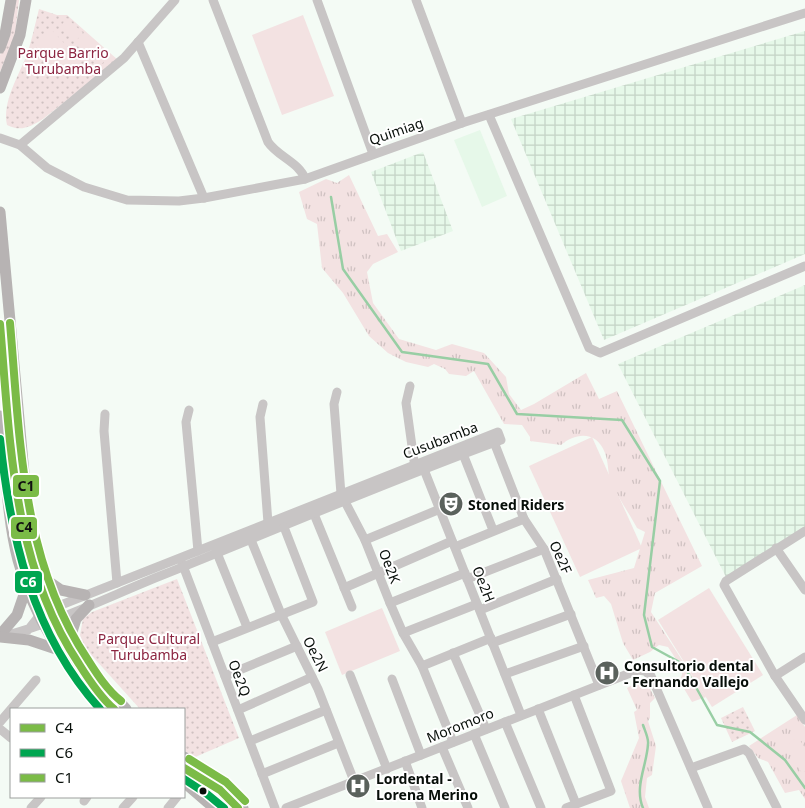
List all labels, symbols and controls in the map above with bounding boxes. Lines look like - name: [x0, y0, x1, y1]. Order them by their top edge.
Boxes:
- park label: Parque Barrio Turubamba: [17, 43, 109, 78]
- street label: Quimiag: [366, 113, 426, 149]
- street label: Cusubamba: [400, 417, 480, 463]
- line badge: C1: [12, 474, 40, 498]
- text: C1: [18, 476, 35, 495]
- theatre icon: Stoned Riders: [438, 491, 464, 517]
- place label: Stoned Riders: [468, 495, 564, 514]
- line badge: C4: [10, 516, 38, 540]
- text: C4: [16, 517, 33, 536]
- street label: Oe2F: [545, 538, 577, 576]
- street label: Oe2K: [375, 546, 405, 586]
- street label: Oe2H: [468, 563, 500, 605]
- line badge: C6: [14, 570, 43, 594]
- text: C6: [20, 572, 37, 591]
- park label: Parque Cultural Turubamba: [98, 629, 200, 664]
- street label: Oe2N: [299, 633, 333, 675]
- place label: Consultorio dental - Fernando Vallejo: [624, 656, 754, 691]
- street label: Oe2Q: [224, 657, 256, 699]
- hospital icon: Consultorio dental - Fernando Vallejo: [594, 660, 620, 686]
- street label: Moromoro: [424, 703, 496, 747]
- legend: [10, 708, 185, 798]
- text: C4: [55, 717, 73, 737]
- text: C6: [55, 742, 73, 762]
- text: C1: [55, 767, 73, 787]
- place label: Lordental - Lorena Merino: [376, 769, 478, 804]
- hospital icon: Lordental - Lorena Merino: [345, 773, 371, 799]
- unlabelled marker: [198, 786, 208, 796]

